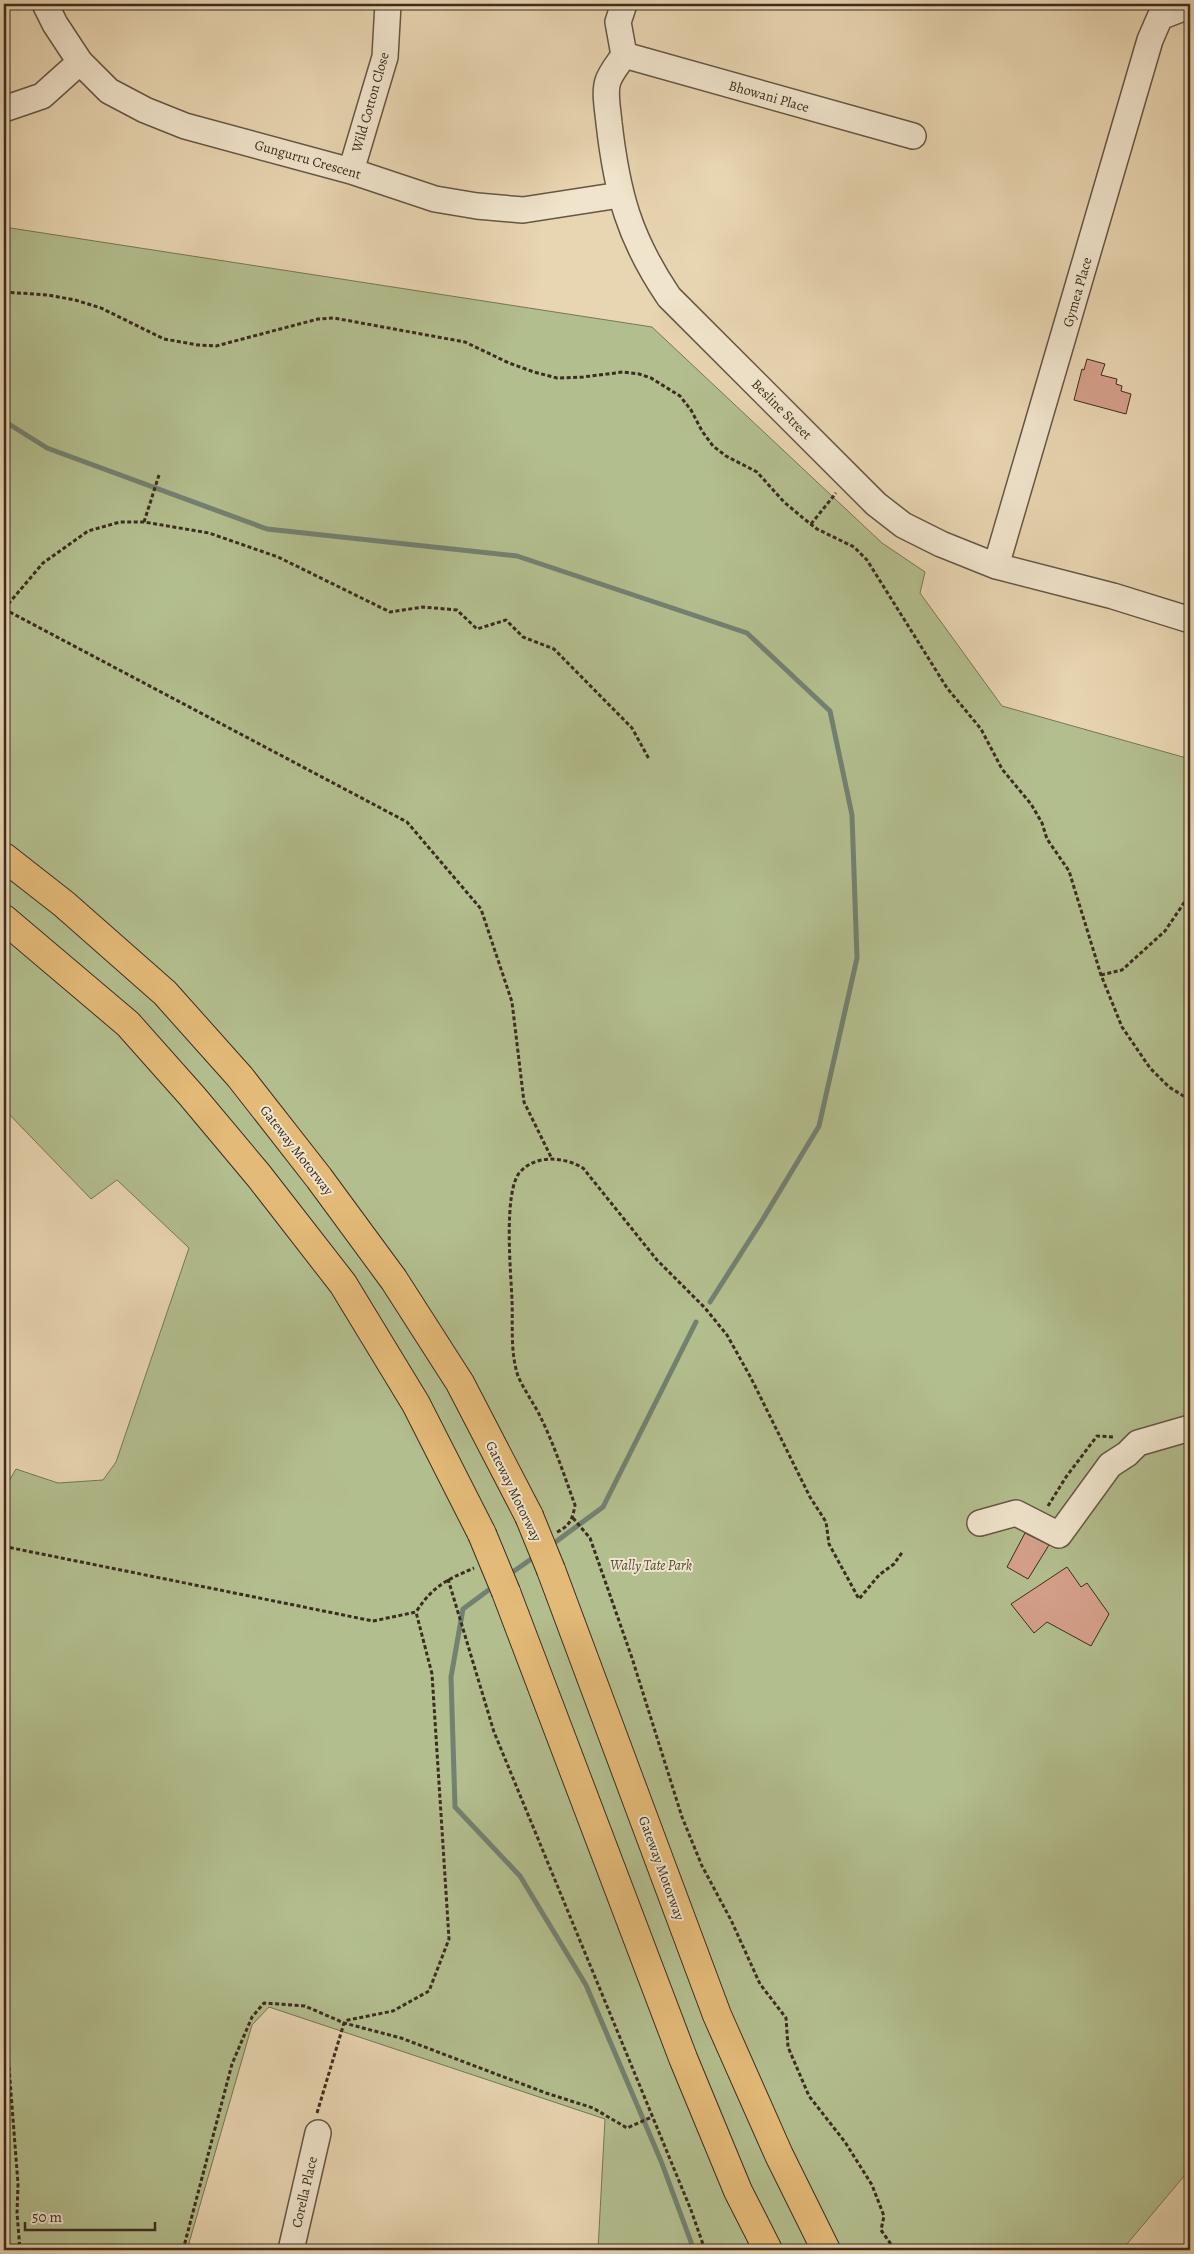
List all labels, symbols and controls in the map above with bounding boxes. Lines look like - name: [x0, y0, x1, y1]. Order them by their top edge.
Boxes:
- street label: Wild Cotton Close: [347, 50, 394, 155]
- street label: Bhowani Place: [726, 76, 811, 117]
- street label: Gungurru Crescent: [252, 135, 364, 184]
- street label: Gymea Place: [1058, 255, 1097, 329]
- street label: Besline Street: [747, 375, 816, 444]
- street label: Gateway Motorway: [255, 1101, 338, 1200]
- street label: Gateway Motorway: [481, 1438, 546, 1545]
- park label: Wally Tate Park: [610, 1556, 692, 1575]
- street label: Gateway Motorway: [634, 1814, 689, 1924]
- street label: Corella Place: [287, 2155, 322, 2230]
- scale bar: [25, 2199, 155, 2231]
- text: 50 m: [32, 2207, 62, 2227]

